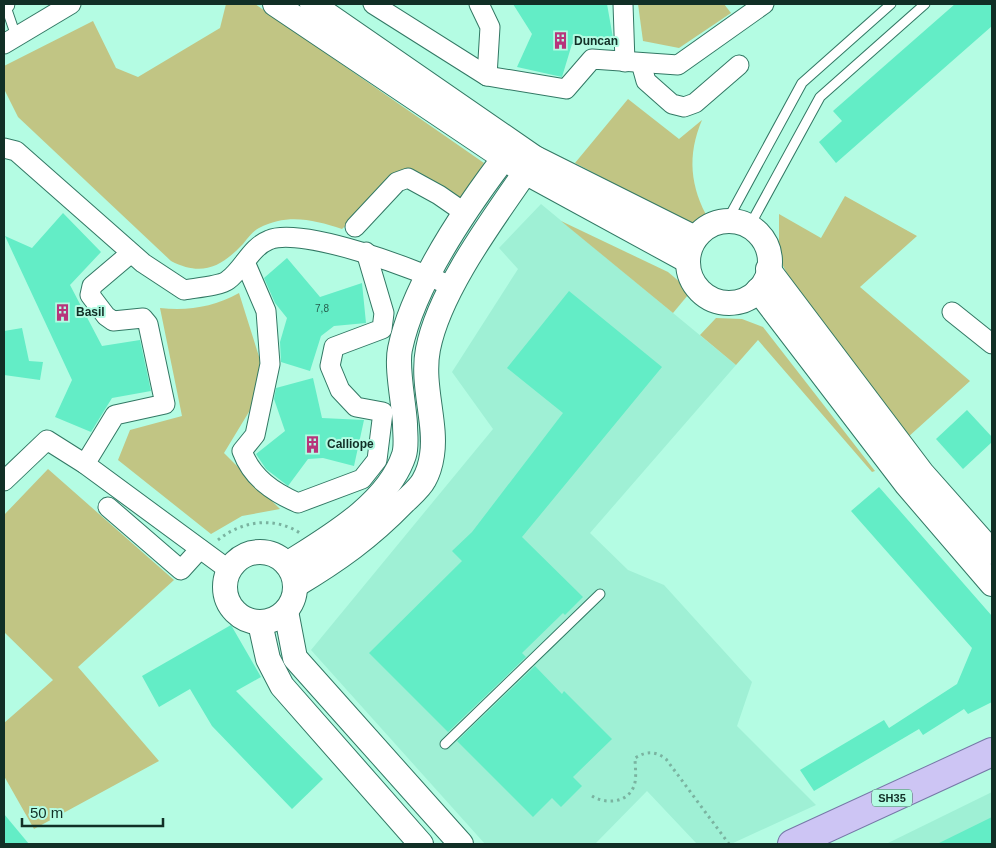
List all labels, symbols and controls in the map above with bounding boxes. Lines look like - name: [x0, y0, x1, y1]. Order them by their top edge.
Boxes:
- building icon: Duncan: [550, 31, 570, 51]
- place label: Duncan: [574, 34, 618, 48]
- building icon: Basil: [52, 302, 72, 322]
- house number: 7,8: [315, 303, 329, 314]
- place label: Basil: [76, 305, 105, 319]
- building icon: Calliope: [303, 434, 323, 454]
- place label: Calliope: [327, 437, 374, 451]
- road number: SH35: [872, 790, 912, 806]
- scale bar: [22, 796, 164, 828]
- text: 50 m: [30, 804, 63, 821]

